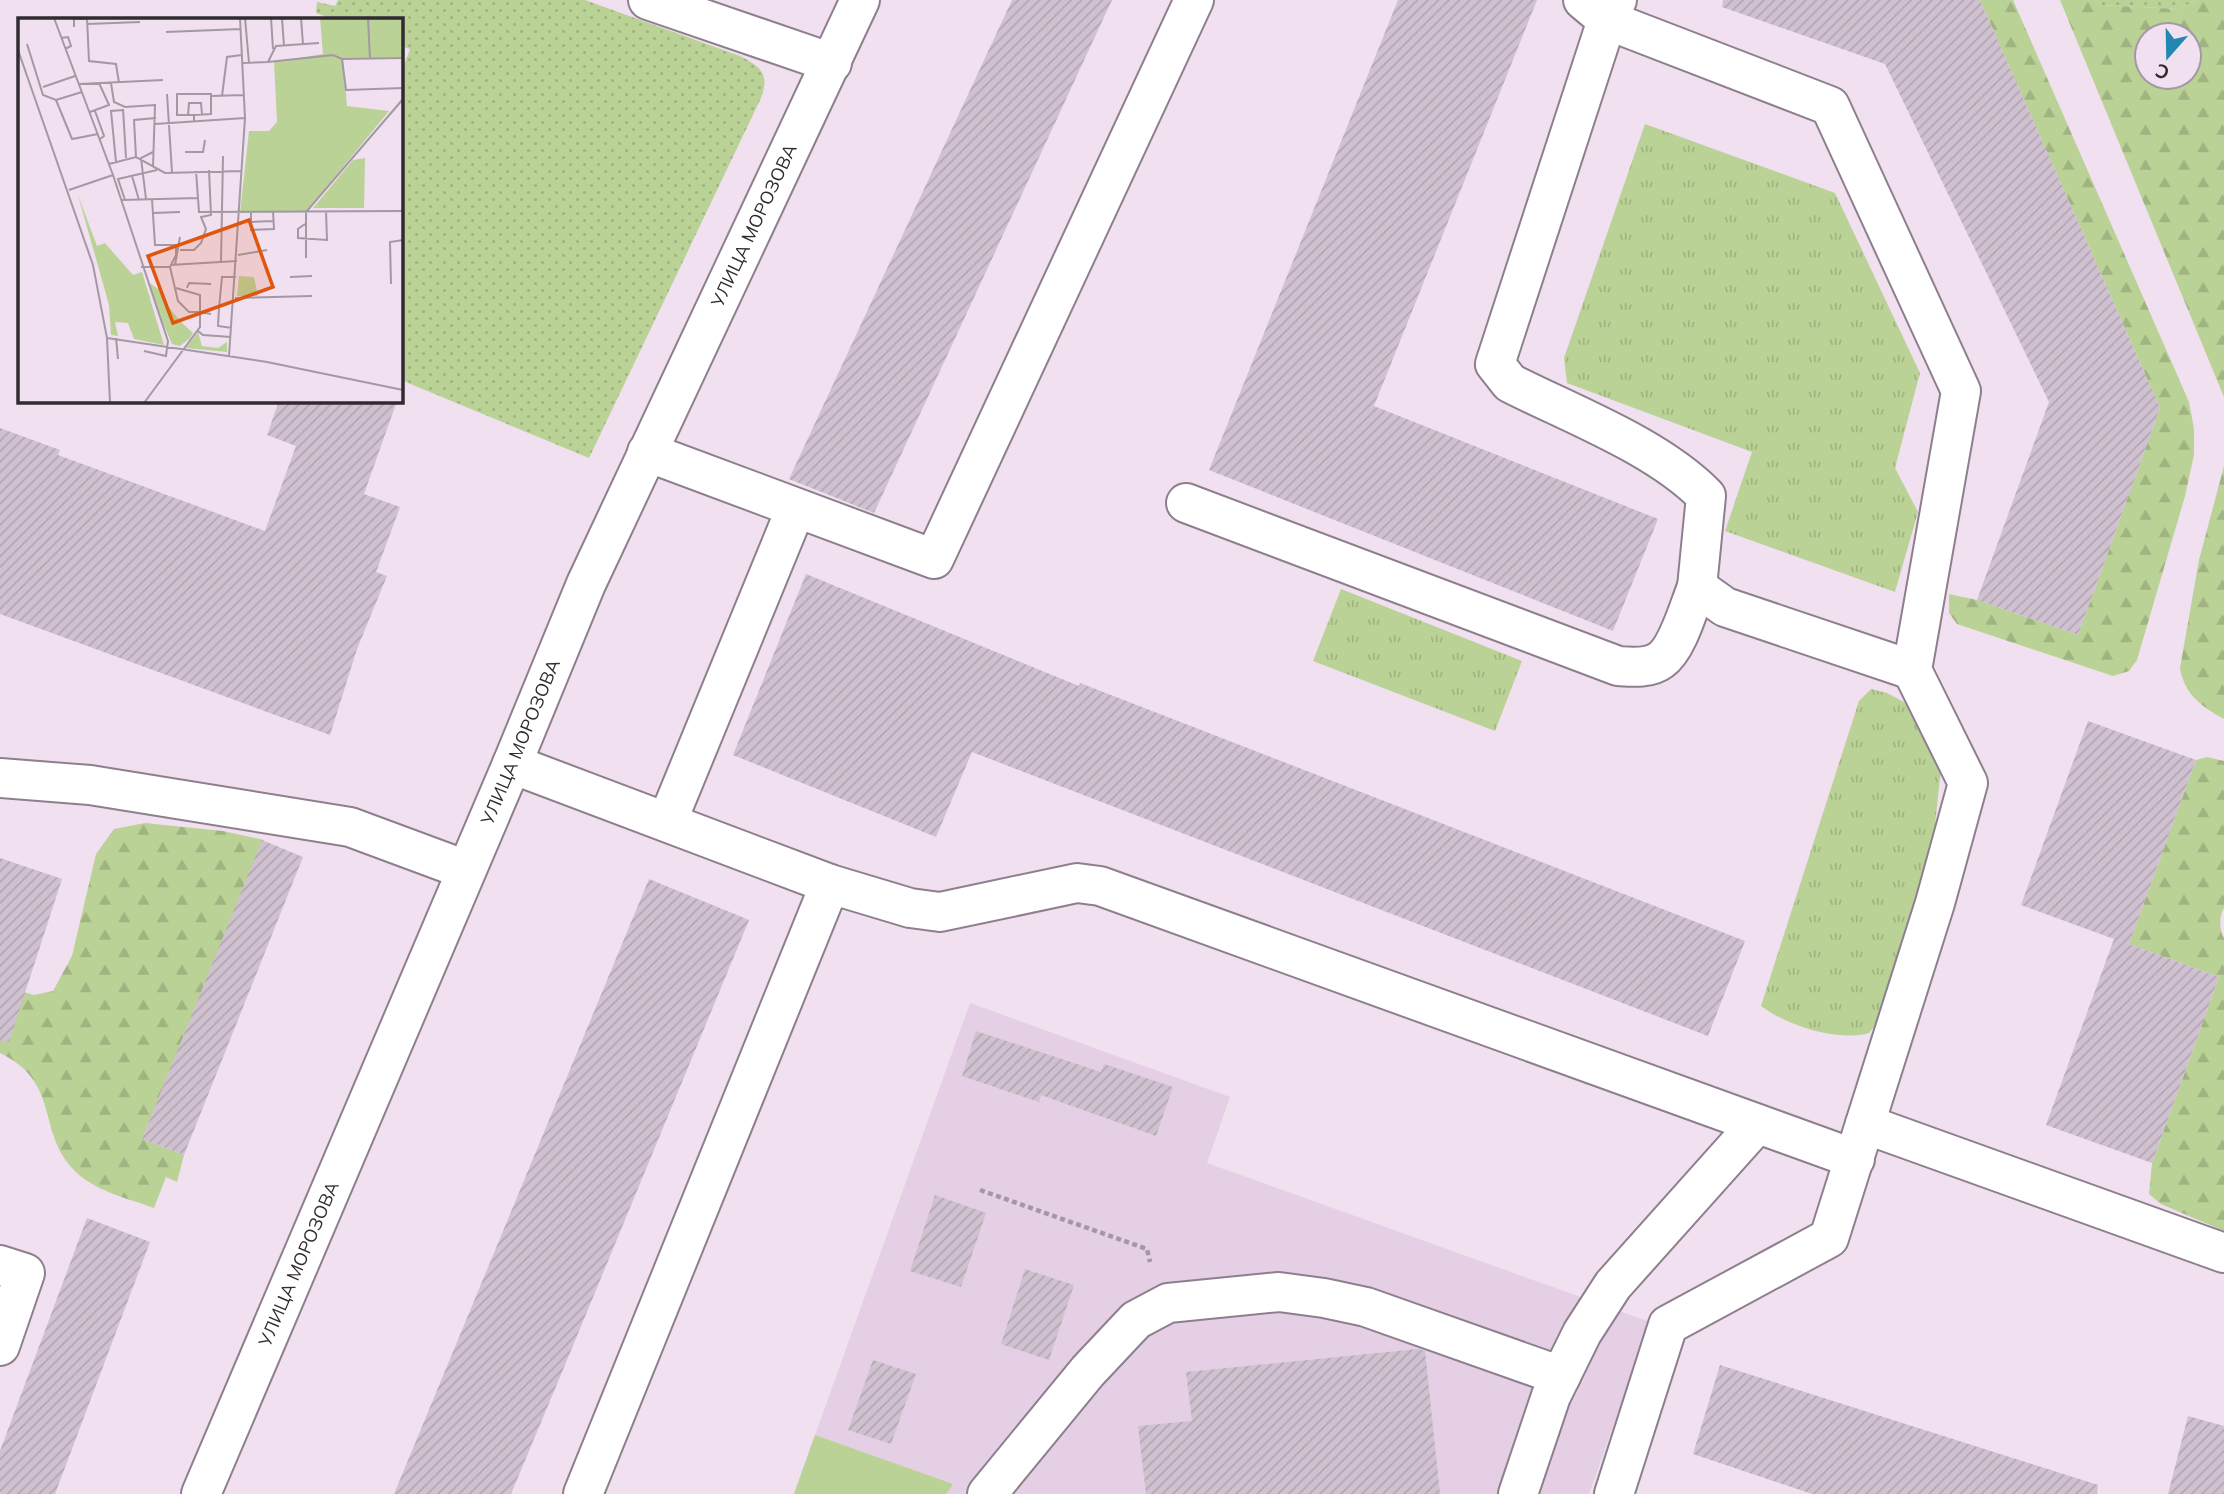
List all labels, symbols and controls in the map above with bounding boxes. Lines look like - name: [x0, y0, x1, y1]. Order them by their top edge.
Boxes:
- inset map: [18, 18, 402, 402]
- north arrow: [2133, 21, 2203, 91]
- text: С: [2152, 58, 2172, 85]
- street label: УЛИЦА МОРОЗОВА: [705, 140, 802, 311]
- street label: УЛИЦА МОРОЗОВА: [475, 656, 565, 829]
- street label: УЛИЦА МОРОЗОВА: [253, 1178, 344, 1351]

